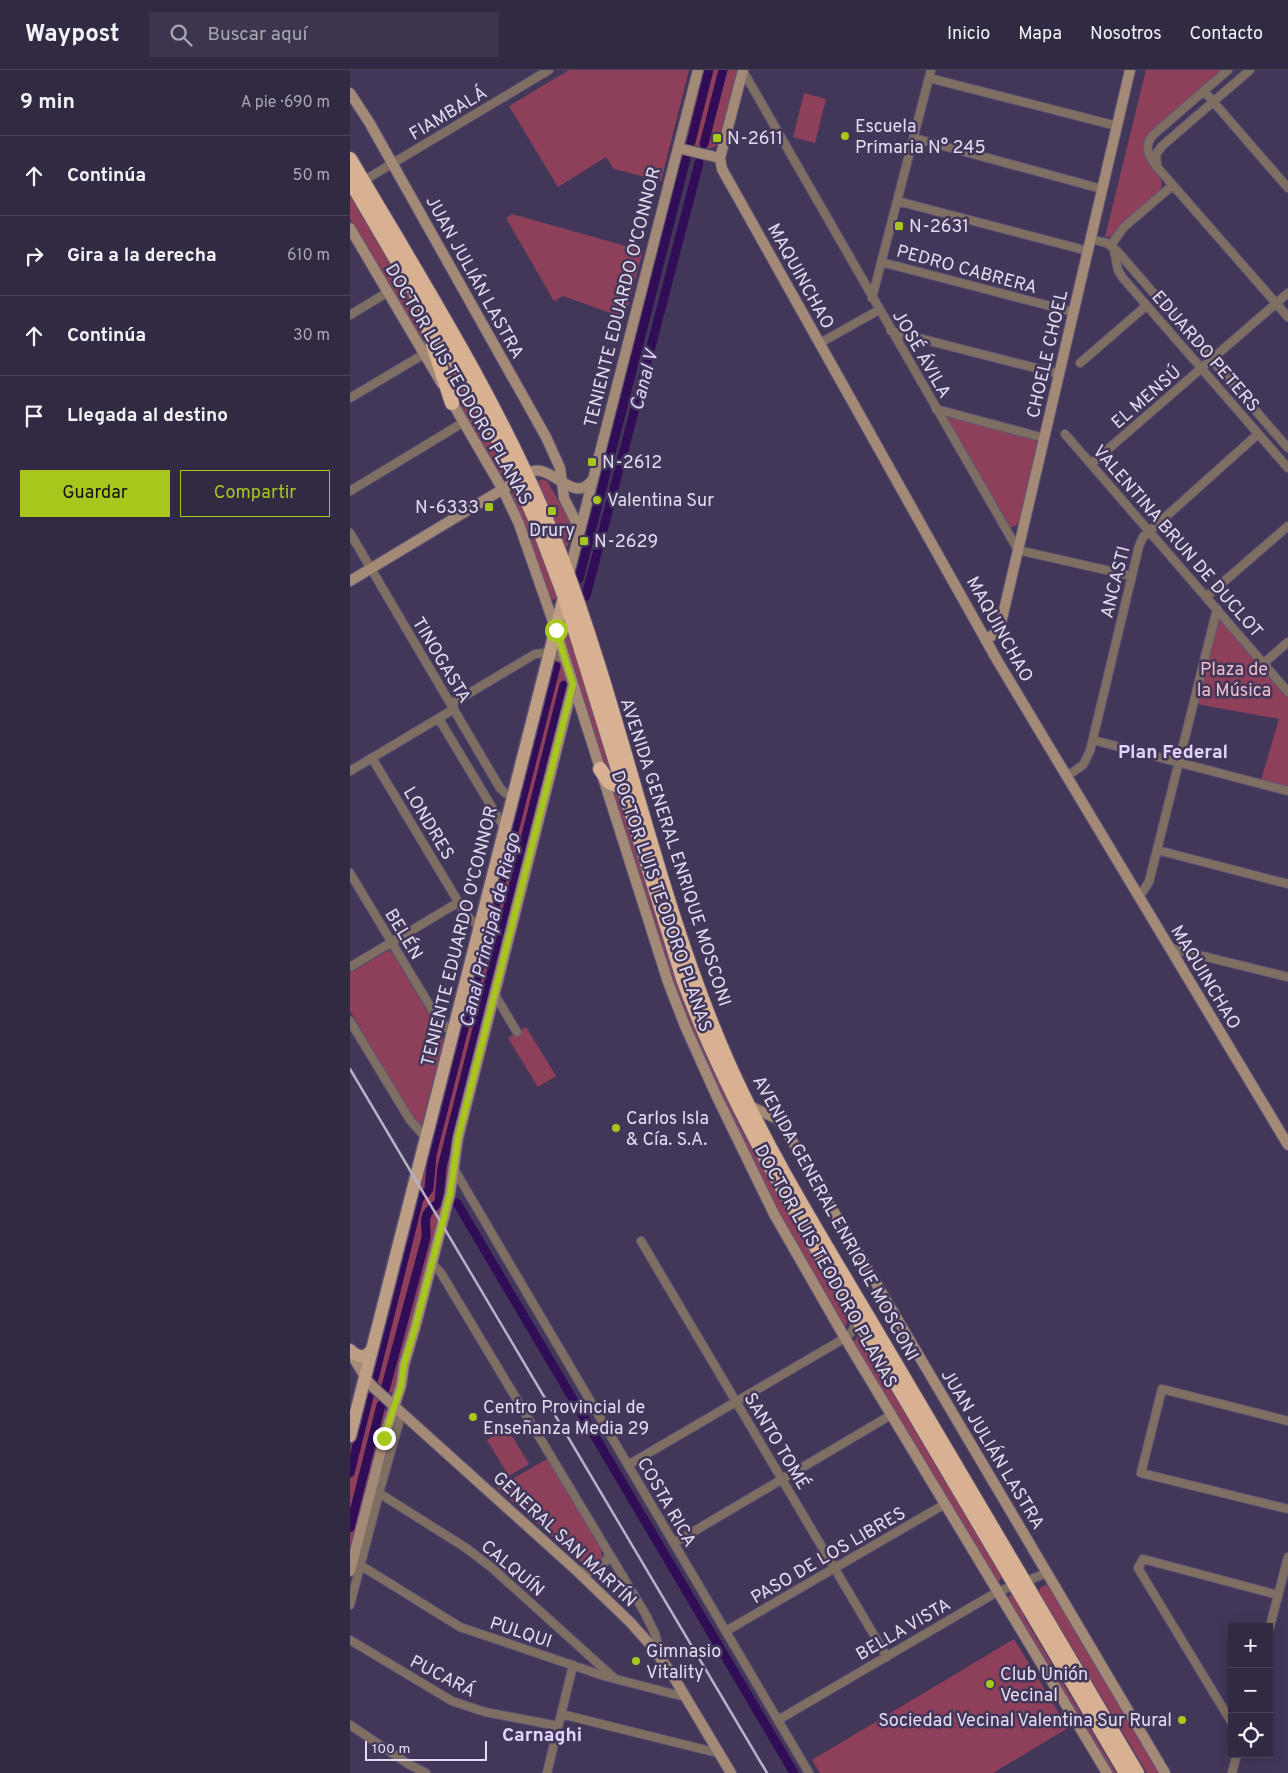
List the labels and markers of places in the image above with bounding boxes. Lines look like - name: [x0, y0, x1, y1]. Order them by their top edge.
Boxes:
- place label: Escuela Primaria N° 245: [855, 116, 986, 160]
- place label: N-2611: [727, 128, 783, 151]
- marker: Escuela Primaria N° 245: [839, 130, 851, 142]
- marker: N-2611: [711, 132, 723, 144]
- place label: N-2631: [909, 216, 969, 239]
- marker: N-2631: [893, 220, 905, 232]
- place label: N-2612: [602, 452, 662, 475]
- marker: N-2612: [586, 456, 598, 468]
- place label: Valentina Sur: [607, 490, 714, 513]
- marker: Valentina Sur: [591, 494, 603, 506]
- place label: N-6333: [415, 497, 479, 520]
- marker: N-6333: [483, 501, 495, 513]
- marker: Drury: [546, 505, 558, 517]
- place label: Drury: [529, 520, 575, 543]
- place label: N-2629: [594, 531, 658, 554]
- marker: N-2629: [578, 535, 590, 547]
- place label: Carlos Isla & Cía. S.A.: [626, 1108, 709, 1152]
- marker: Carlos Isla & Cía. S.A.: [610, 1122, 622, 1134]
- place label: Centro Provincial de Enseñanza Media 29: [483, 1397, 649, 1441]
- marker: Centro Provincial de Enseñanza Media 29: [467, 1411, 479, 1423]
- place label: Gimnasio Vitality: [646, 1641, 721, 1685]
- marker: Gimnasio Vitality: [630, 1655, 642, 1667]
- place label: Club Unión Vecinal: [1000, 1664, 1088, 1708]
- marker: Club Unión Vecinal: [984, 1678, 996, 1690]
- place label: Sociedad Vecinal Valentina Sur Rural: [878, 1710, 1172, 1733]
- marker: Sociedad Vecinal Valentina Sur Rural: [1176, 1714, 1188, 1726]

